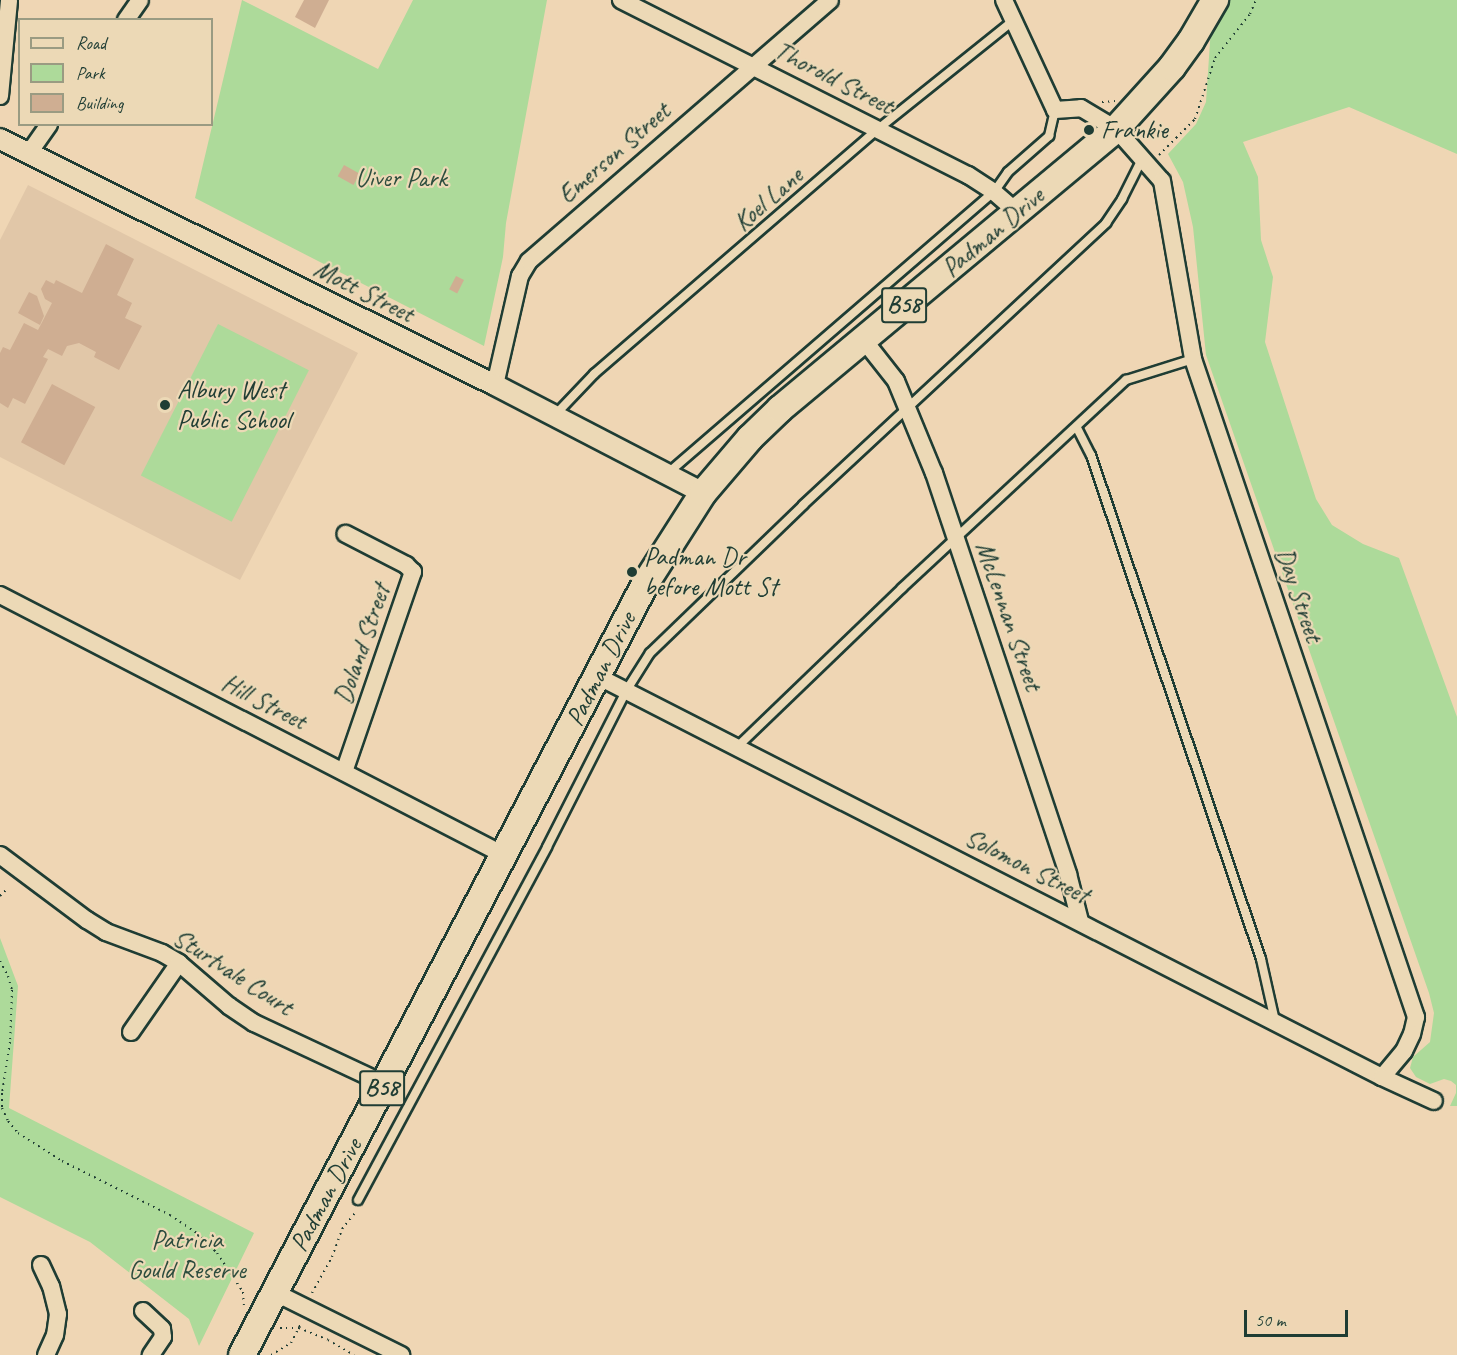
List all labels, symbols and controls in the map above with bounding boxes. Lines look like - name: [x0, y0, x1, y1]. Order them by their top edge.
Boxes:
- legend: [18, 18, 213, 126]
- text: Road: [76, 32, 106, 54]
- street label: Thorold Street: [769, 35, 899, 121]
- text: Park: [76, 62, 105, 84]
- text: Building: [76, 92, 123, 114]
- street label: Emerson Street: [551, 96, 677, 210]
- place label: Frankie: [1101, 114, 1168, 146]
- marker: Frankie: [1082, 123, 1096, 137]
- street label: Koel Lane: [727, 160, 809, 238]
- park label: Uiver Park: [355, 162, 447, 194]
- street label: Padman Drive: [936, 180, 1050, 284]
- street label: Mott Street: [309, 253, 419, 329]
- road number: B58: [880, 284, 928, 326]
- place label: Albury West Public School: [177, 374, 290, 436]
- marker: Albury West Public School: [158, 398, 172, 412]
- street label: McLennan Street: [969, 537, 1049, 695]
- place label: Padman Dr before Mott St: [644, 541, 778, 602]
- street label: Day Street: [1268, 544, 1330, 646]
- marker: Padman Dr before Mott St: [625, 565, 639, 579]
- street label: Doland Street: [327, 580, 397, 708]
- street label: Padman Drive: [559, 607, 643, 731]
- street label: Hill Street: [216, 667, 312, 737]
- street label: Solomon Street: [960, 821, 1094, 911]
- street label: Sturtvale Court: [167, 922, 299, 1022]
- road number: B58: [358, 1067, 406, 1109]
- street label: Padman Drive: [283, 1133, 369, 1257]
- park label: Patricia Gould Reserve: [128, 1224, 246, 1286]
- scale bar: [1247, 1298, 1350, 1336]
- text: 50 m: [1255, 1309, 1286, 1331]

